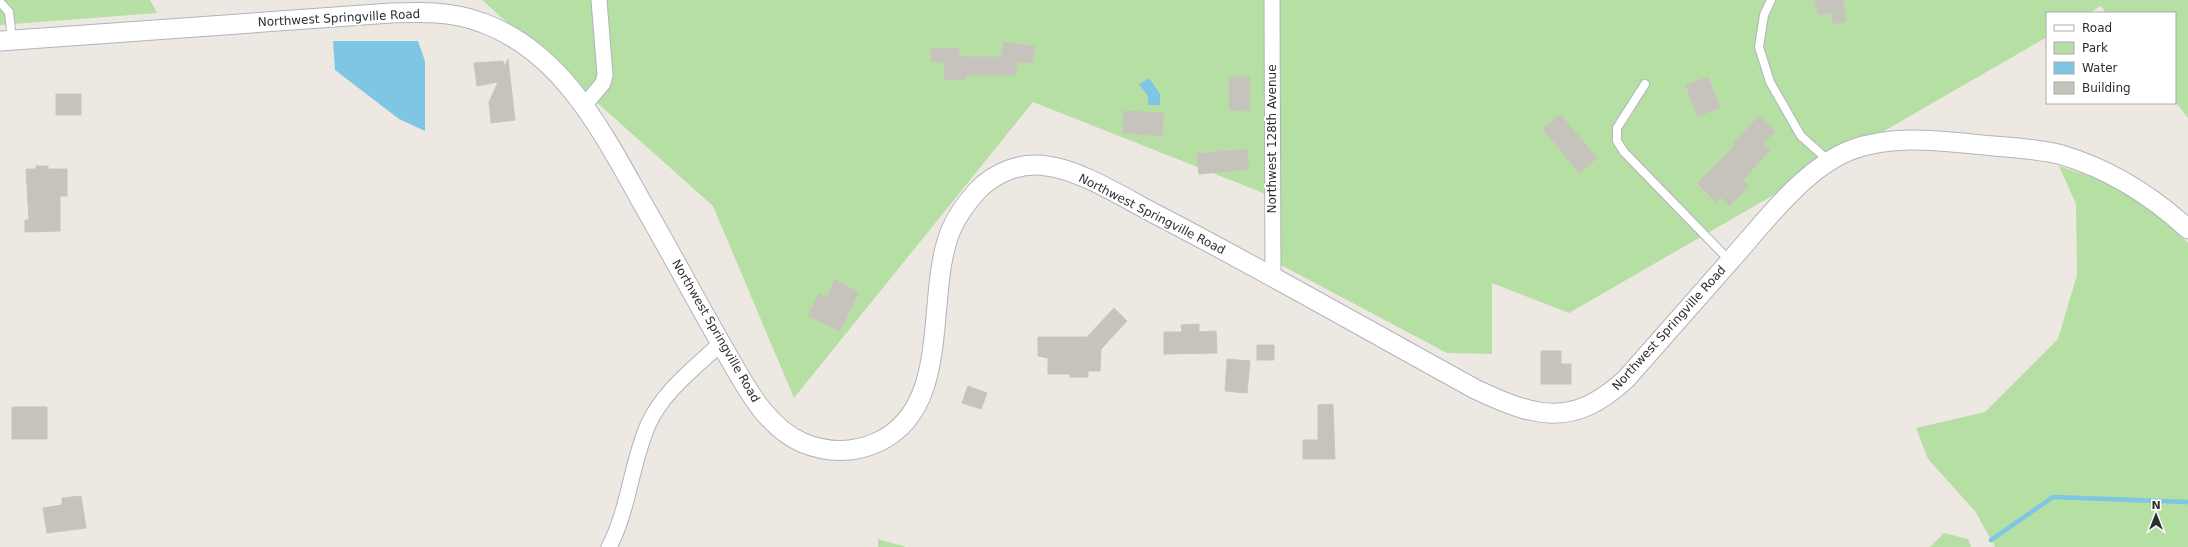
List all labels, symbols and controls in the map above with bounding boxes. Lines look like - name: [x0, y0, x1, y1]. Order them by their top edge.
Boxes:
- street label: Northwest Springville Road: [257, 7, 421, 29]
- legend: [2046, 12, 2176, 104]
- text: Road: [2082, 21, 2112, 35]
- text: Park: [2082, 41, 2108, 55]
- text: Water: [2082, 61, 2118, 75]
- street label: Northwest 128th Avenue: [1265, 64, 1279, 214]
- text: Building: [2082, 81, 2131, 95]
- street label: Northwest Springville Road: [1076, 171, 1228, 257]
- street label: Northwest Springville Road: [669, 257, 763, 405]
- street label: Northwest Springville Road: [1609, 263, 1729, 393]
- north arrow: [2136, 495, 2176, 535]
- text: N: [2151, 499, 2161, 512]

